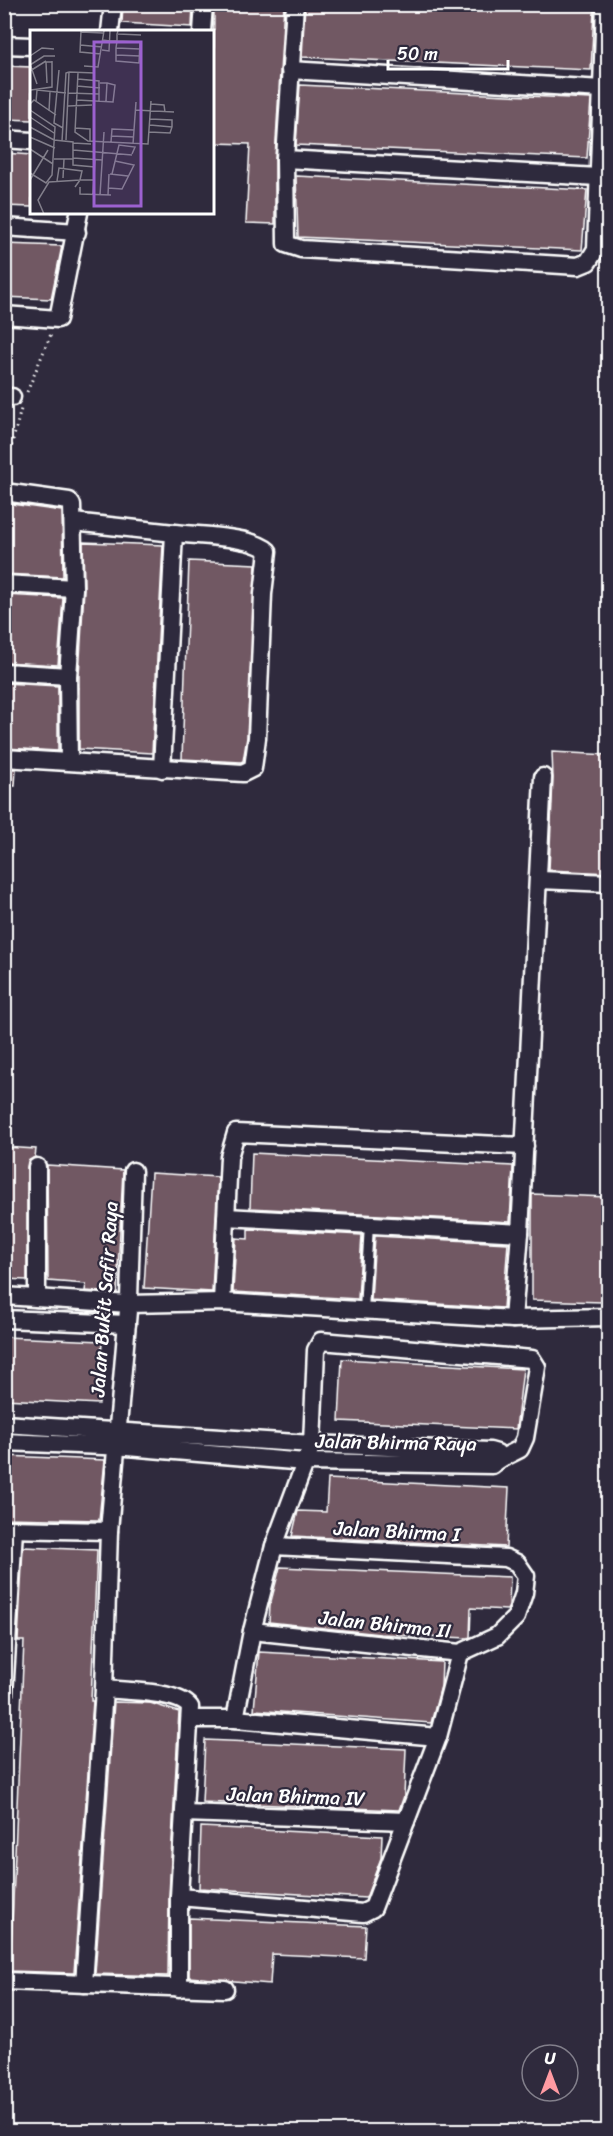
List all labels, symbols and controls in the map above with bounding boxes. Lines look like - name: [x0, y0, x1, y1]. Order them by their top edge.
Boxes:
- inset map: [30, 30, 214, 214]
- scale bar: [388, 33, 508, 71]
- text: 50 m: [397, 38, 438, 70]
- street label: Jalan Bukit Safir Raya: [80, 1200, 129, 1399]
- street label: Jalan Bhirma Raya: [314, 1424, 477, 1461]
- street label: Jalan Bhirma I: [332, 1511, 462, 1552]
- street label: Jalan Bhirma II: [316, 1600, 453, 1649]
- street label: Jalan Bhirma IV: [225, 1777, 366, 1816]
- north arrow: [520, 2043, 580, 2103]
- text: U: [545, 2044, 557, 2073]

